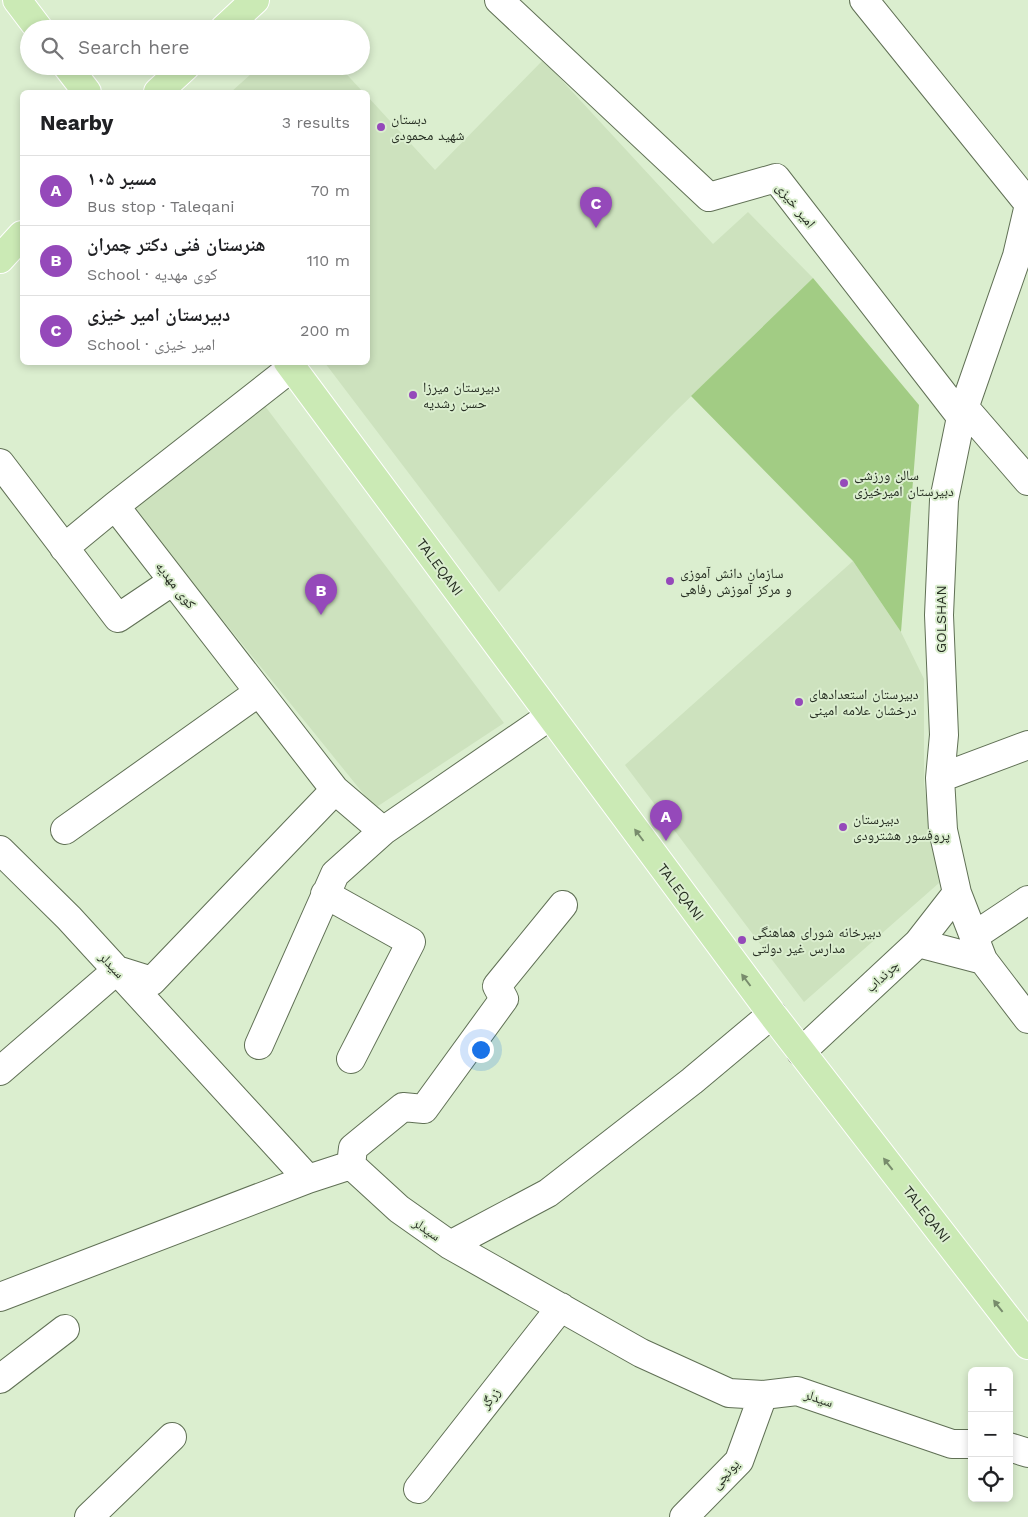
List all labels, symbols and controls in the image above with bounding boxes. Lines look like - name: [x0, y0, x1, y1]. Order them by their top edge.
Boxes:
- search box: [20, 20, 370, 75]
- icon: search: [38, 34, 66, 62]
- text: Search here: [78, 36, 189, 59]
- text: Nearby: [40, 110, 113, 135]
- place label: دبستان شهید محمودی: [391, 111, 465, 144]
- text: 3 results: [282, 113, 350, 132]
- marker: دبستان شهید محمودی: [375, 121, 387, 133]
- text: مسیر ۱۰۵: [87, 167, 157, 190]
- street label: امیر خیزی: [772, 179, 819, 231]
- text: A: [51, 181, 61, 200]
- text: 70 m: [311, 181, 350, 200]
- pin: C: [580, 187, 612, 228]
- text: Bus stop · Taleqani: [87, 197, 235, 216]
- text: هنرستان فنی دکتر چمران: [87, 233, 266, 256]
- text: B: [51, 251, 61, 270]
- text: 110 m: [307, 251, 350, 270]
- text: School · کوی ‌‌‌مهدیه: [87, 265, 217, 284]
- text: دبیرستان امیر خیزی: [87, 303, 230, 326]
- text: C: [51, 321, 61, 340]
- text: 200 m: [300, 321, 350, 340]
- text: School · امیر خیزی: [87, 335, 215, 354]
- place label: دبیرستان میرزا حسن رشدیه: [423, 379, 500, 412]
- marker: دبیرستان میرزا حسن رشدیه: [407, 389, 419, 401]
- place label: سالن ورزشی دبیرستان امیرخیزی: [854, 467, 954, 500]
- marker: سالن ورزشی دبیرستان امیرخیزی: [838, 477, 850, 489]
- street label: TALEQANI: [413, 535, 467, 599]
- street label: کوی ‌‌‌مهدیه: [152, 558, 199, 612]
- place label: سازمان دانش آموزی و مرکز آموزش رفاهی: [680, 565, 792, 598]
- pin: B: [305, 574, 337, 615]
- marker: سازمان دانش آموزی و مرکز آموزش رفاهی: [664, 575, 676, 587]
- street label: GOLSHAN: [933, 585, 949, 653]
- place label: دبیرستان استعدادهای درخشان علامه امینی: [809, 686, 919, 719]
- marker: دبیرستان استعدادهای درخشان علامه امینی: [793, 696, 805, 708]
- pin: A: [650, 800, 682, 841]
- place label: دبیرستان پروفسور هشترودی: [853, 811, 950, 844]
- marker: دبیرستان پروفسور هشترودی: [837, 821, 849, 833]
- one-way arrow: [634, 828, 644, 842]
- street label: TALEQANI: [654, 860, 708, 924]
- place label: دبیرخانه شورای هماهنگی مدارس غیر دولتی: [752, 924, 882, 957]
- marker: دبیرخانه شورای هماهنگی مدارس غیر دولتی: [736, 934, 748, 946]
- street label: سیدلر: [95, 948, 128, 982]
- street label: چرنداب: [862, 957, 903, 996]
- one-way arrow: [741, 974, 752, 987]
- your location: [468, 1037, 494, 1063]
- one-way arrow: [882, 1158, 893, 1171]
- street label: TALEQANI: [900, 1183, 954, 1245]
- street label: سیدلر: [409, 1213, 444, 1245]
- one-way arrow: [993, 1300, 1003, 1313]
- map controls: [968, 1367, 1013, 1502]
- button: +: [968, 1367, 1013, 1412]
- street label: زرگر: [476, 1384, 504, 1413]
- street label: سیدلر: [801, 1385, 836, 1411]
- button: −: [968, 1412, 1013, 1457]
- street label: یونچی: [708, 1456, 743, 1493]
- button: locate: [968, 1457, 1013, 1502]

